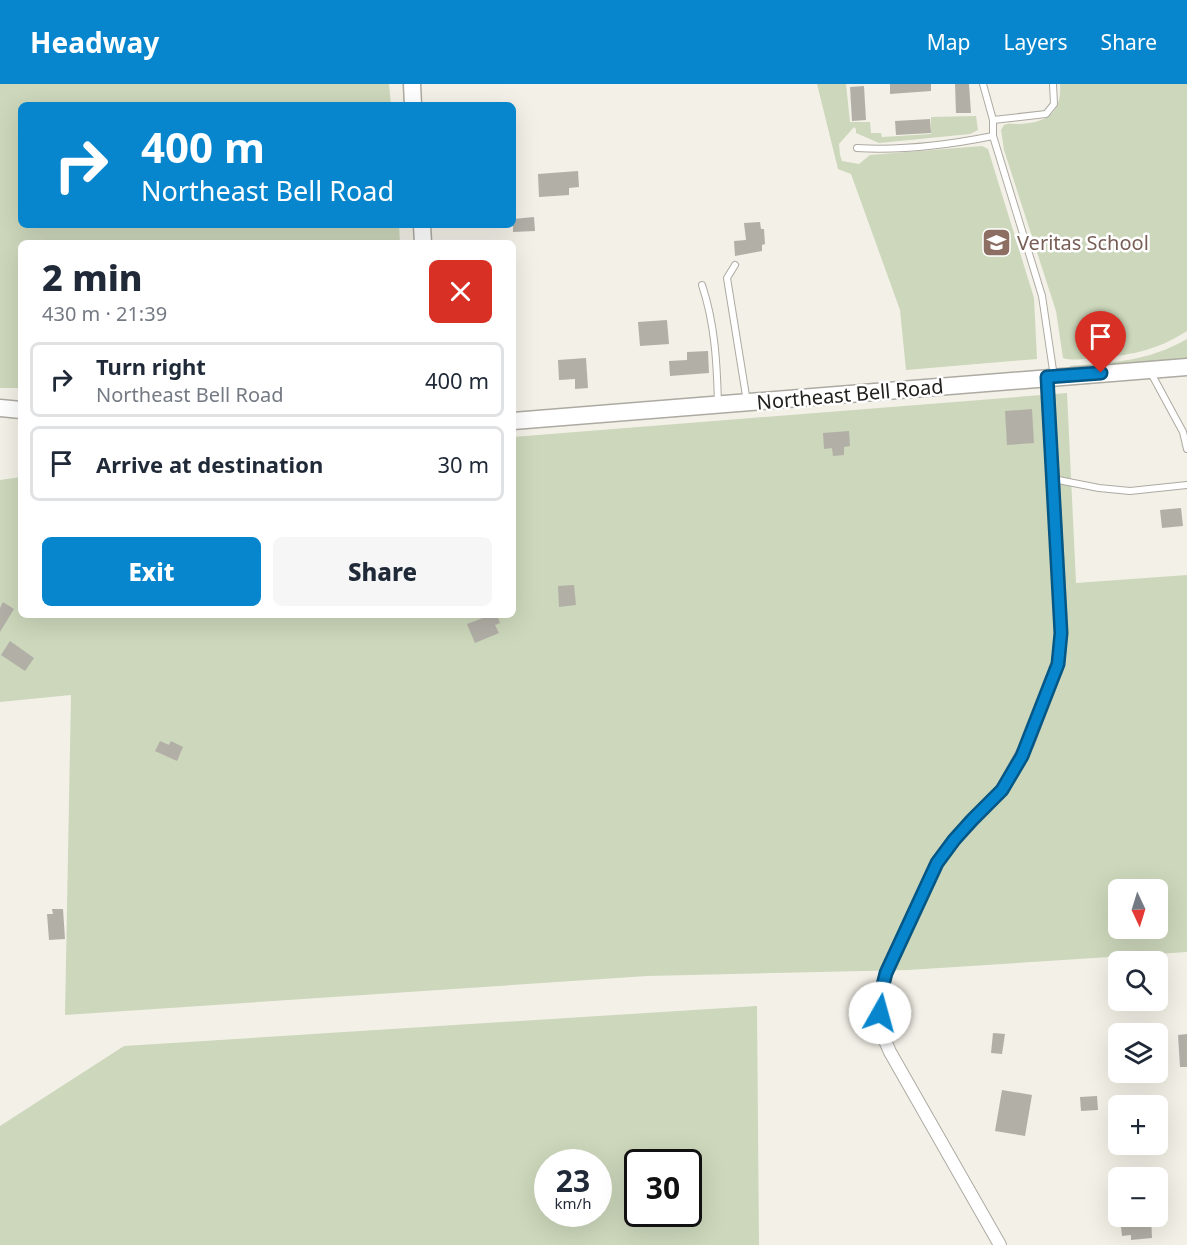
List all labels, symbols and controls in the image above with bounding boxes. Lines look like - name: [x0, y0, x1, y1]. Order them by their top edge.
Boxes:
- text: Headway: [30, 23, 159, 61]
- text: Map: [927, 28, 971, 56]
- text: Layers: [1004, 28, 1068, 56]
- text: Share: [1101, 28, 1157, 56]
- text: 400 m: [141, 118, 265, 175]
- icon: right: [42, 126, 120, 204]
- text: Northeast Bell Road: [141, 172, 394, 209]
- school or university icon: Veritas School: [980, 226, 1012, 258]
- place label: Veritas School: [1017, 229, 1149, 256]
- text: 2 min: [42, 253, 143, 302]
- button: close: [429, 260, 492, 323]
- text: 430 m · 21:39: [42, 300, 167, 327]
- pin: [1075, 311, 1126, 373]
- icon: arrive: [1084, 320, 1117, 353]
- text: Turn right: [96, 351, 206, 381]
- icon: right: [45, 363, 78, 396]
- text: 400 m: [425, 365, 489, 395]
- street label: Northeast Bell Road: [755, 372, 945, 416]
- text: Northeast Bell Road: [96, 381, 284, 408]
- icon: arrive: [45, 447, 78, 480]
- text: Arrive at destination: [96, 449, 323, 479]
- text: 30 m: [438, 449, 489, 479]
- button: Exit: [42, 537, 261, 606]
- button: Share: [273, 537, 492, 606]
- north arrow: [1108, 879, 1168, 939]
- map controls: [1108, 879, 1168, 1227]
- button: search: [1108, 951, 1168, 1011]
- position arrow: [848, 981, 912, 1045]
- button: layers: [1108, 1023, 1168, 1083]
- button: +: [1108, 1095, 1168, 1155]
- speed limit sign: 30: [624, 1149, 702, 1227]
- text: 23: [556, 1160, 590, 1201]
- button: −: [1108, 1167, 1168, 1227]
- text: km/h: [555, 1193, 591, 1213]

